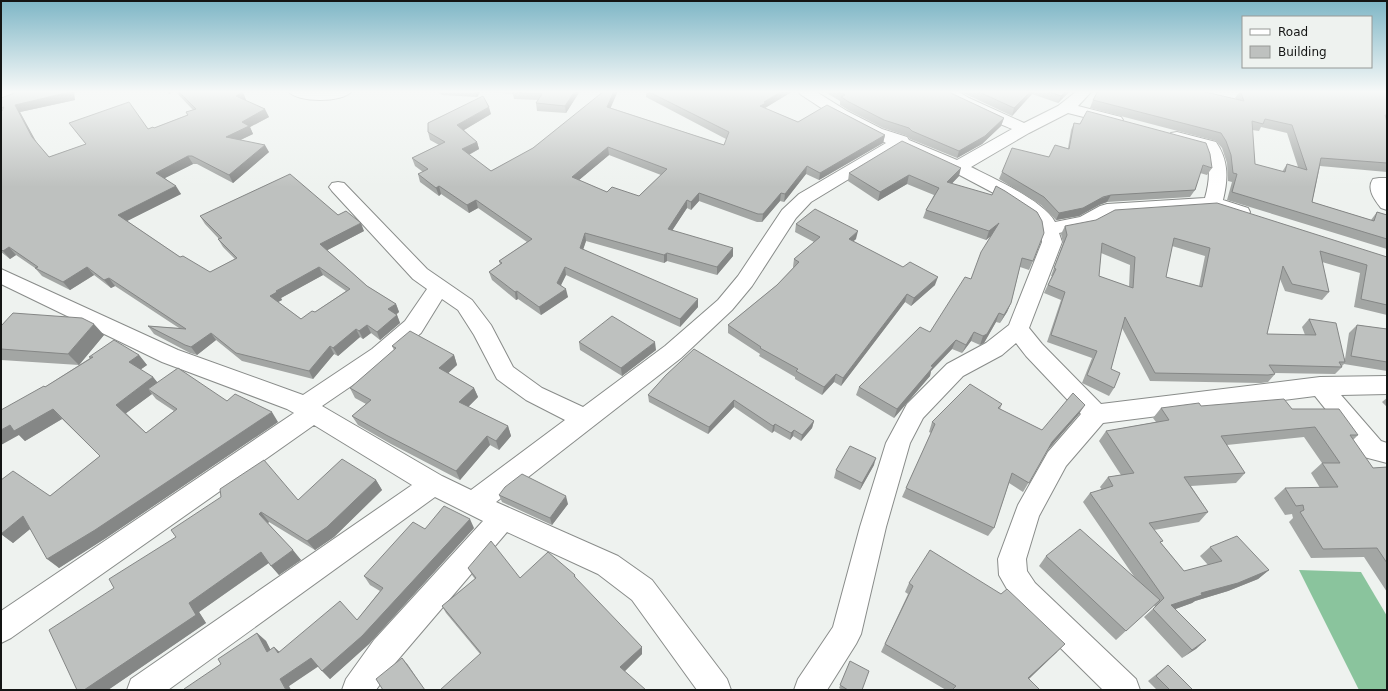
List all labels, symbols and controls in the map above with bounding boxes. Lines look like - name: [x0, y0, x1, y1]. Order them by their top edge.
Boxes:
- legend: [1242, 16, 1372, 68]
- text: Road: [1278, 25, 1308, 39]
- text: Building: [1278, 45, 1327, 59]

